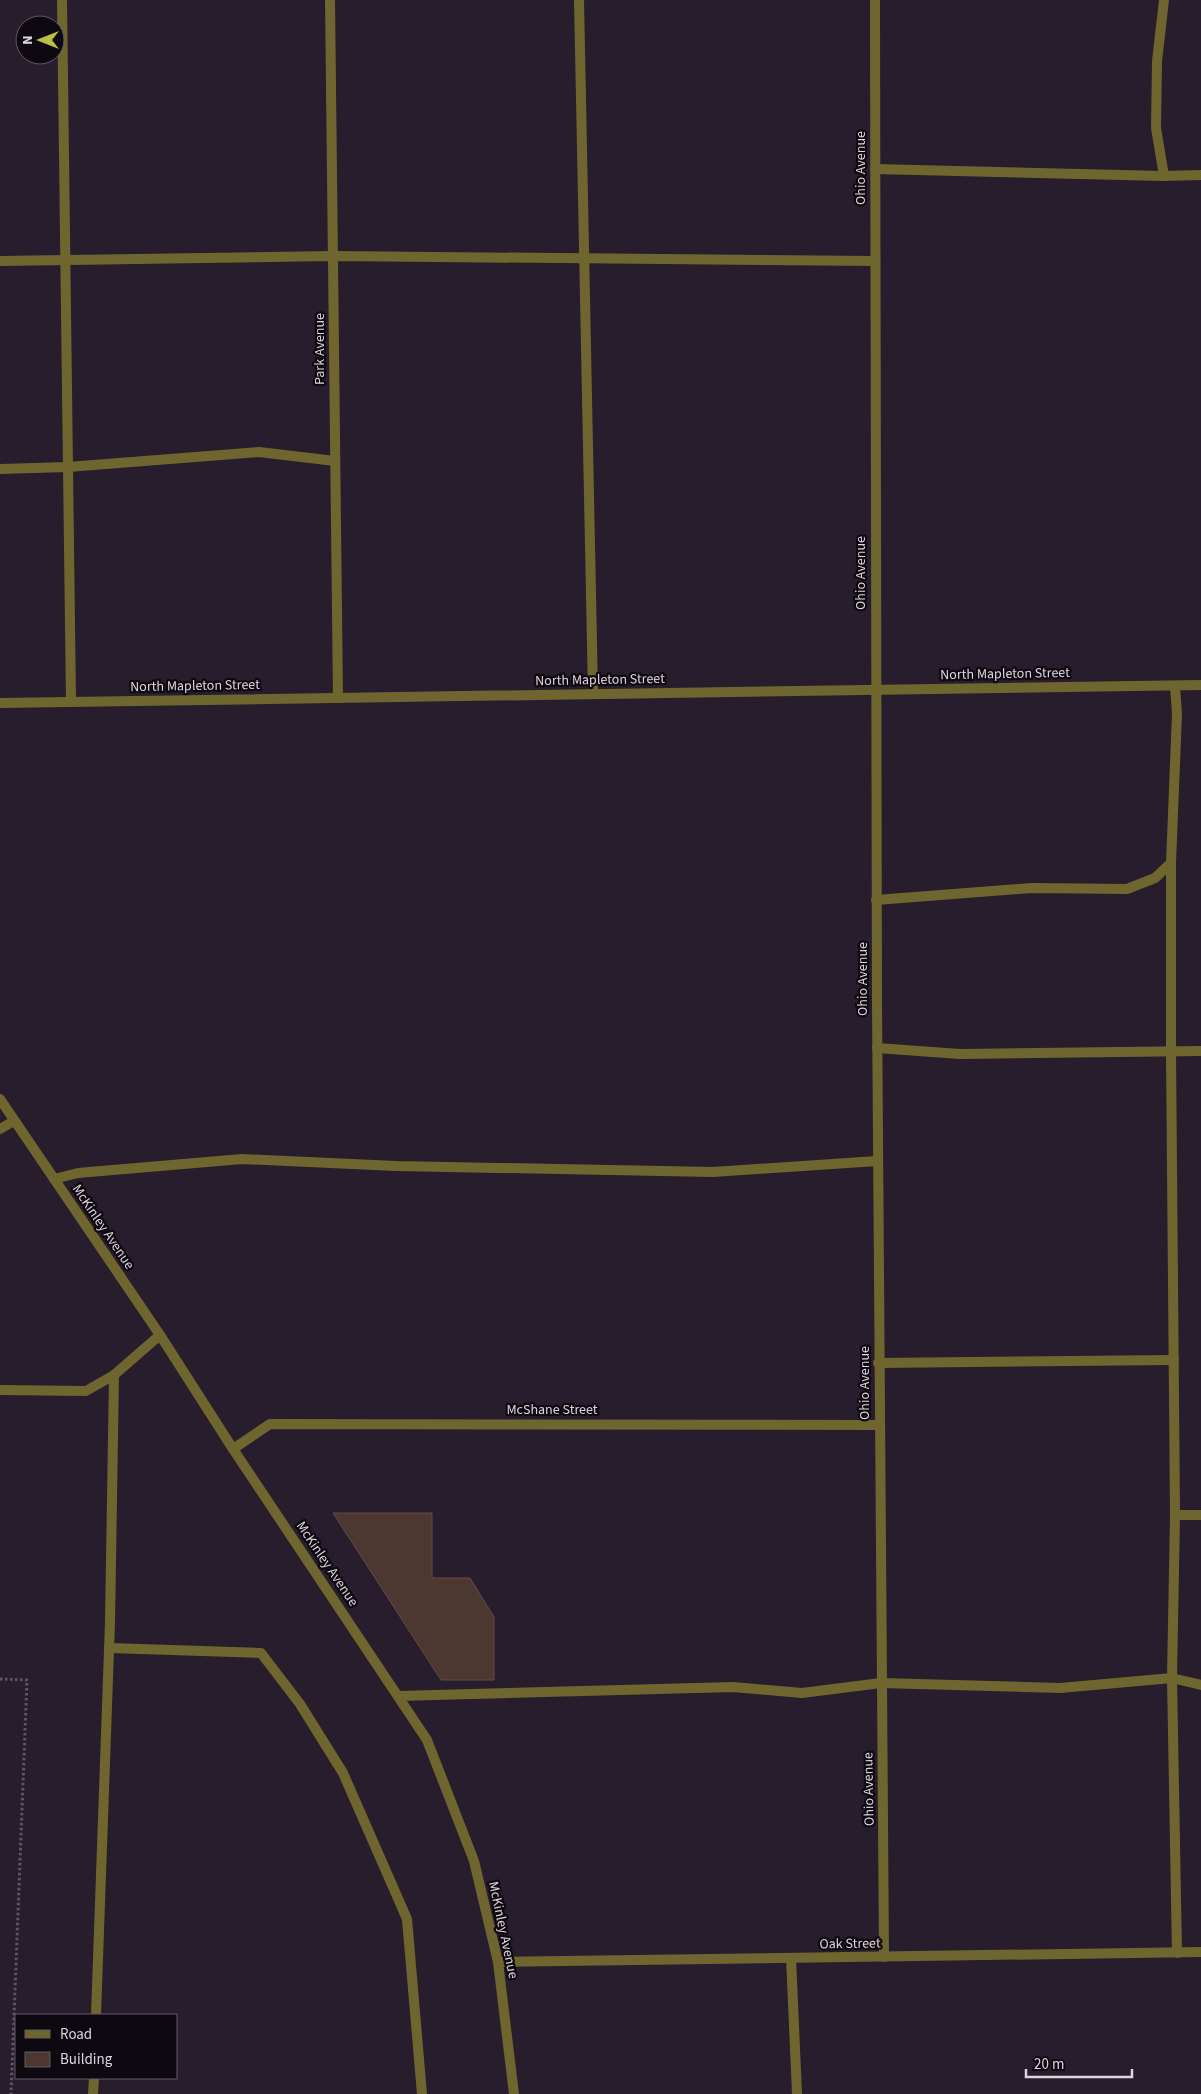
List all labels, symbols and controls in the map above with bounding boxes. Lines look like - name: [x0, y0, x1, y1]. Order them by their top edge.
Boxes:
- north arrow: [15, 15, 65, 65]
- text: N: [18, 35, 38, 45]
- street label: Ohio Avenue: [851, 131, 871, 205]
- street label: Park Avenue: [310, 313, 330, 385]
- street label: Ohio Avenue: [851, 536, 871, 610]
- street label: North Mapleton Street: [940, 663, 1070, 685]
- street label: North Mapleton Street: [535, 669, 665, 691]
- street label: North Mapleton Street: [130, 675, 260, 697]
- street label: Ohio Avenue: [853, 942, 873, 1016]
- street label: McKinley Avenue: [67, 1180, 139, 1274]
- street label: Ohio Avenue: [855, 1346, 875, 1420]
- street label: McShane Street: [506, 1400, 598, 1420]
- street label: McKinley Avenue: [291, 1517, 363, 1611]
- street label: Ohio Avenue: [858, 1752, 880, 1826]
- street label: McKinley Avenue: [483, 1880, 523, 1980]
- street label: Oak Street: [819, 1933, 881, 1955]
- legend: [15, 2014, 178, 2079]
- text: Road: [60, 2024, 92, 2045]
- scale bar: [1026, 2046, 1132, 2078]
- text: Building: [60, 2049, 113, 2070]
- text: 20 m: [1034, 2054, 1064, 2075]

